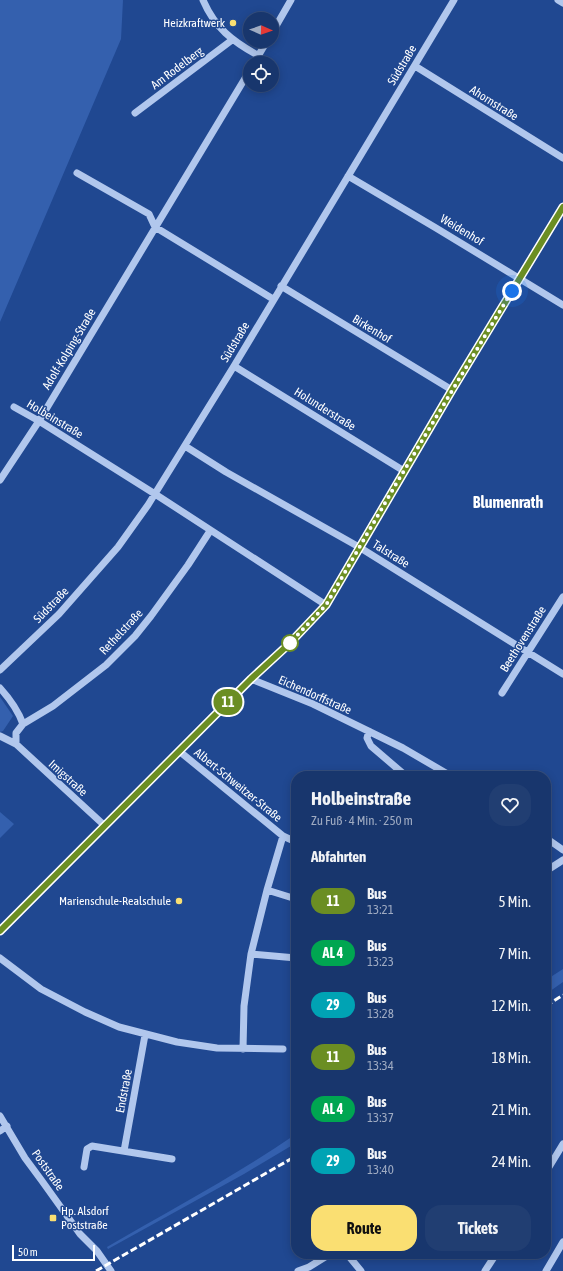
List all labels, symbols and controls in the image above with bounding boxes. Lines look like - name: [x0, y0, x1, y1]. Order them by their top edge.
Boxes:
- north arrow: [243, 12, 279, 48]
- map controls: [243, 12, 279, 92]
- place label: Heizkraftwerk: [163, 16, 226, 30]
- marker: Heizkraftwerk: [228, 18, 238, 28]
- street label: Südstraße: [385, 42, 419, 88]
- street label: Am Rodelberg: [148, 43, 206, 92]
- button: locate: [243, 56, 279, 92]
- street label: Ahornstraße: [467, 83, 521, 123]
- street label: Weidenhof: [438, 212, 487, 249]
- your location: [502, 281, 522, 301]
- street label: Adolf-Kolping-Straße: [39, 306, 99, 392]
- street label: Birkenhof: [350, 312, 395, 346]
- street label: Südstraße: [218, 319, 252, 365]
- street label: Holunderstraße: [292, 385, 358, 433]
- street label: Holbeinstraße: [24, 397, 86, 441]
- district label: Blumenrath: [473, 493, 543, 511]
- street label: Talstraße: [370, 537, 412, 571]
- street label: Südstraße: [31, 584, 71, 626]
- street label: Beethovenstraße: [497, 603, 549, 675]
- street label: Rethelstraße: [96, 606, 146, 658]
- unlabelled marker: [281, 634, 299, 652]
- street label: Eichendorffstraße: [276, 673, 354, 717]
- line badge: 11: [210, 689, 246, 715]
- text: 11: [221, 694, 235, 710]
- street label: Albert-Schweitzer-Straße: [191, 745, 285, 825]
- street label: Imigstraße: [46, 757, 90, 799]
- button: heart: [489, 784, 531, 826]
- text: Holbeinstraße: [311, 787, 411, 809]
- text: Zu Fuß · 4 Min. · 250 m: [311, 813, 413, 828]
- text: Abfahrten: [311, 848, 366, 865]
- text: Bus: [367, 885, 387, 902]
- text: 11: [326, 893, 340, 909]
- text: 5 Min.: [498, 893, 531, 910]
- place label: Marienschule-Realschule: [59, 894, 171, 908]
- marker: Marienschule-Realschule: [174, 896, 184, 906]
- text: 13:21: [367, 902, 394, 917]
- text: Bus: [367, 937, 387, 954]
- text: AL 4: [323, 945, 343, 961]
- text: 7 Min.: [498, 945, 531, 962]
- text: 13:23: [367, 954, 394, 969]
- text: Bus: [367, 989, 387, 1006]
- text: 29: [326, 997, 340, 1013]
- text: 12 Min.: [491, 997, 531, 1014]
- text: 13:28: [367, 1006, 394, 1021]
- text: Bus: [367, 1041, 387, 1058]
- text: 11: [326, 1049, 340, 1065]
- text: 18 Min.: [491, 1049, 531, 1066]
- text: 13:34: [367, 1058, 394, 1073]
- street label: Endstraße: [113, 1068, 135, 1114]
- text: Bus: [367, 1093, 387, 1110]
- text: AL 4: [323, 1101, 343, 1117]
- text: 21 Min.: [491, 1101, 531, 1118]
- text: 13:37: [367, 1110, 394, 1125]
- text: Bus: [367, 1145, 387, 1162]
- street label: Poststraße: [29, 1147, 67, 1193]
- text: 29: [326, 1153, 340, 1169]
- text: 24 Min.: [491, 1153, 531, 1170]
- text: 13:40: [367, 1162, 394, 1177]
- place label: Hp. Alsdorf Poststraße: [61, 1204, 109, 1232]
- button: Route: [311, 1205, 417, 1251]
- button: Tickets: [425, 1205, 531, 1251]
- marker: Hp. Alsdorf Poststraße: [48, 1213, 58, 1223]
- scale bar: [12, 1243, 95, 1262]
- text: 50 m: [18, 1246, 38, 1258]

